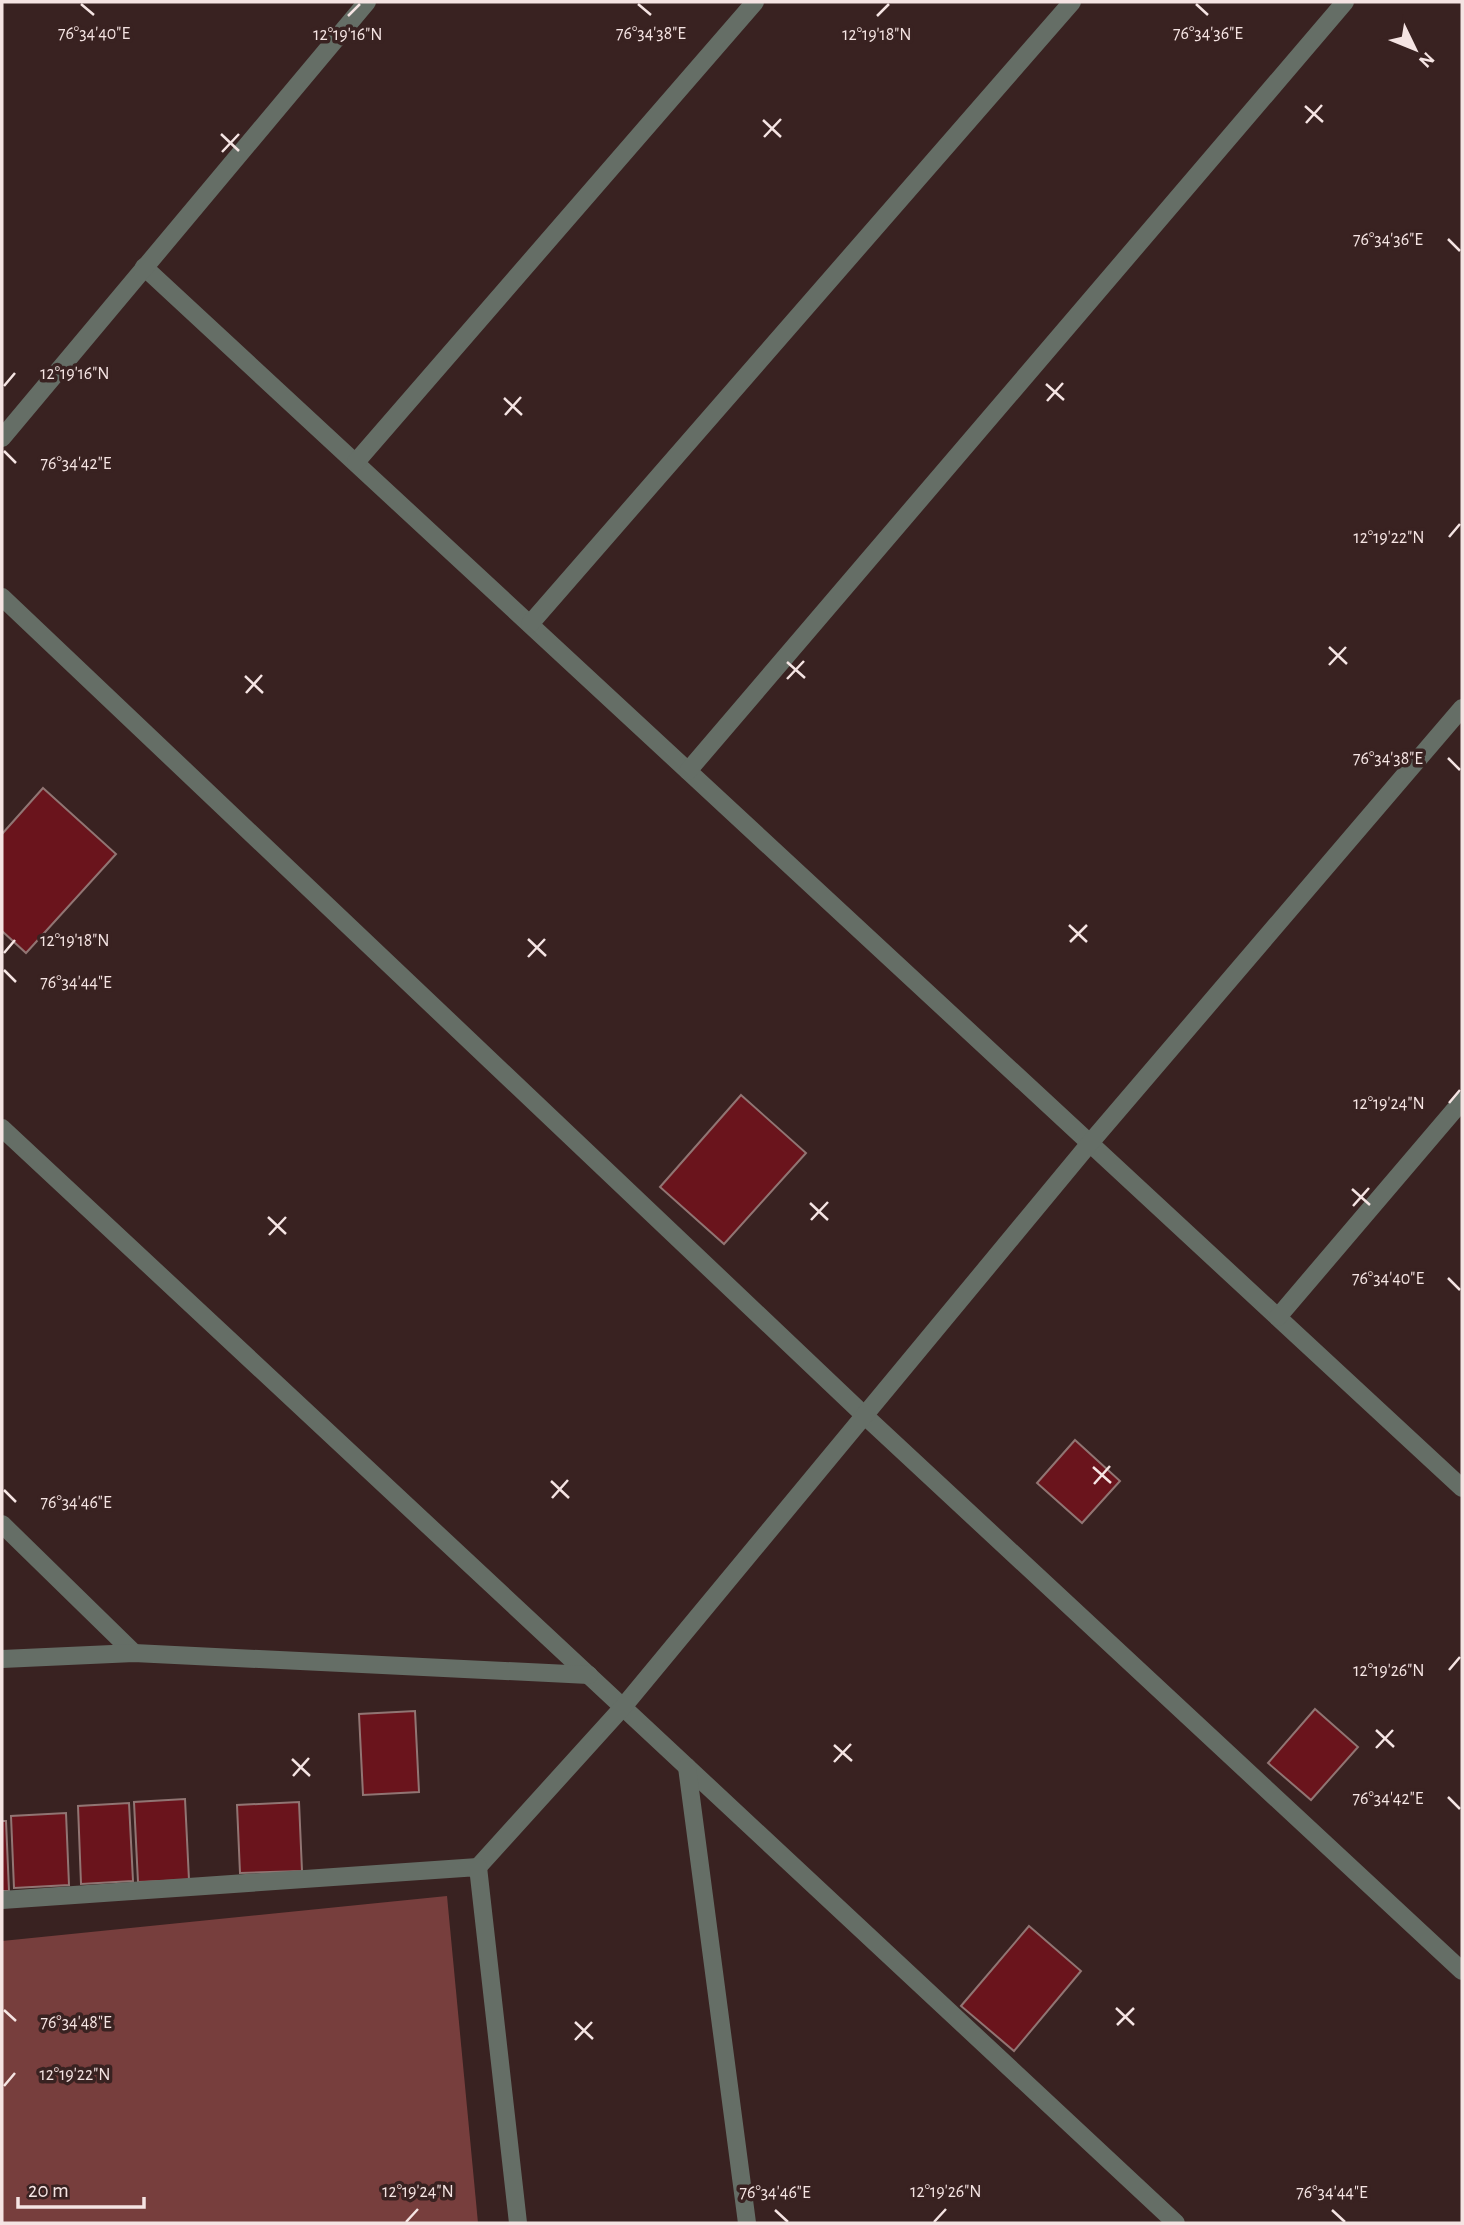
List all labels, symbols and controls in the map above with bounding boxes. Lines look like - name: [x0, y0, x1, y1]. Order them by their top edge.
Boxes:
- north arrow: [1380, 14, 1450, 84]
- text: 76°34'40"E: [58, 25, 130, 43]
- text: 76°34'38"E: [616, 25, 686, 43]
- text: 76°34'36"E: [1173, 25, 1243, 43]
- text: 12°19'16"N: [313, 26, 383, 44]
- text: 12°19'18"N: [842, 26, 912, 44]
- text: N: [1415, 48, 1438, 71]
- text: 76°34'36"E: [1353, 231, 1423, 249]
- text: 12°19'16"N: [40, 365, 110, 383]
- text: 76°34'42"E: [41, 455, 112, 473]
- text: 12°19'22"N: [1353, 529, 1425, 547]
- text: 76°34'38"E: [1353, 750, 1423, 768]
- text: 12°19'18"N: [40, 932, 110, 950]
- text: 76°34'44"E: [40, 974, 112, 992]
- text: 12°19'24"N: [1353, 1095, 1425, 1113]
- text: 76°34'40"E: [1352, 1270, 1424, 1288]
- text: 76°34'46"E: [40, 1494, 112, 1512]
- text: 12°19'26"N: [1353, 1662, 1425, 1680]
- text: 76°34'42"E: [1353, 1790, 1424, 1808]
- text: 76°34'48"E: [40, 2014, 112, 2032]
- text: 12°19'22"N: [39, 2066, 111, 2084]
- scale bar: [18, 2166, 144, 2210]
- text: 20 m: [28, 2180, 69, 2201]
- text: 12°19'24"N: [382, 2183, 454, 2201]
- text: 12°19'26"N: [910, 2183, 982, 2201]
- text: 76°34'46"E: [739, 2184, 811, 2202]
- text: 76°34'44"E: [1296, 2184, 1368, 2202]

